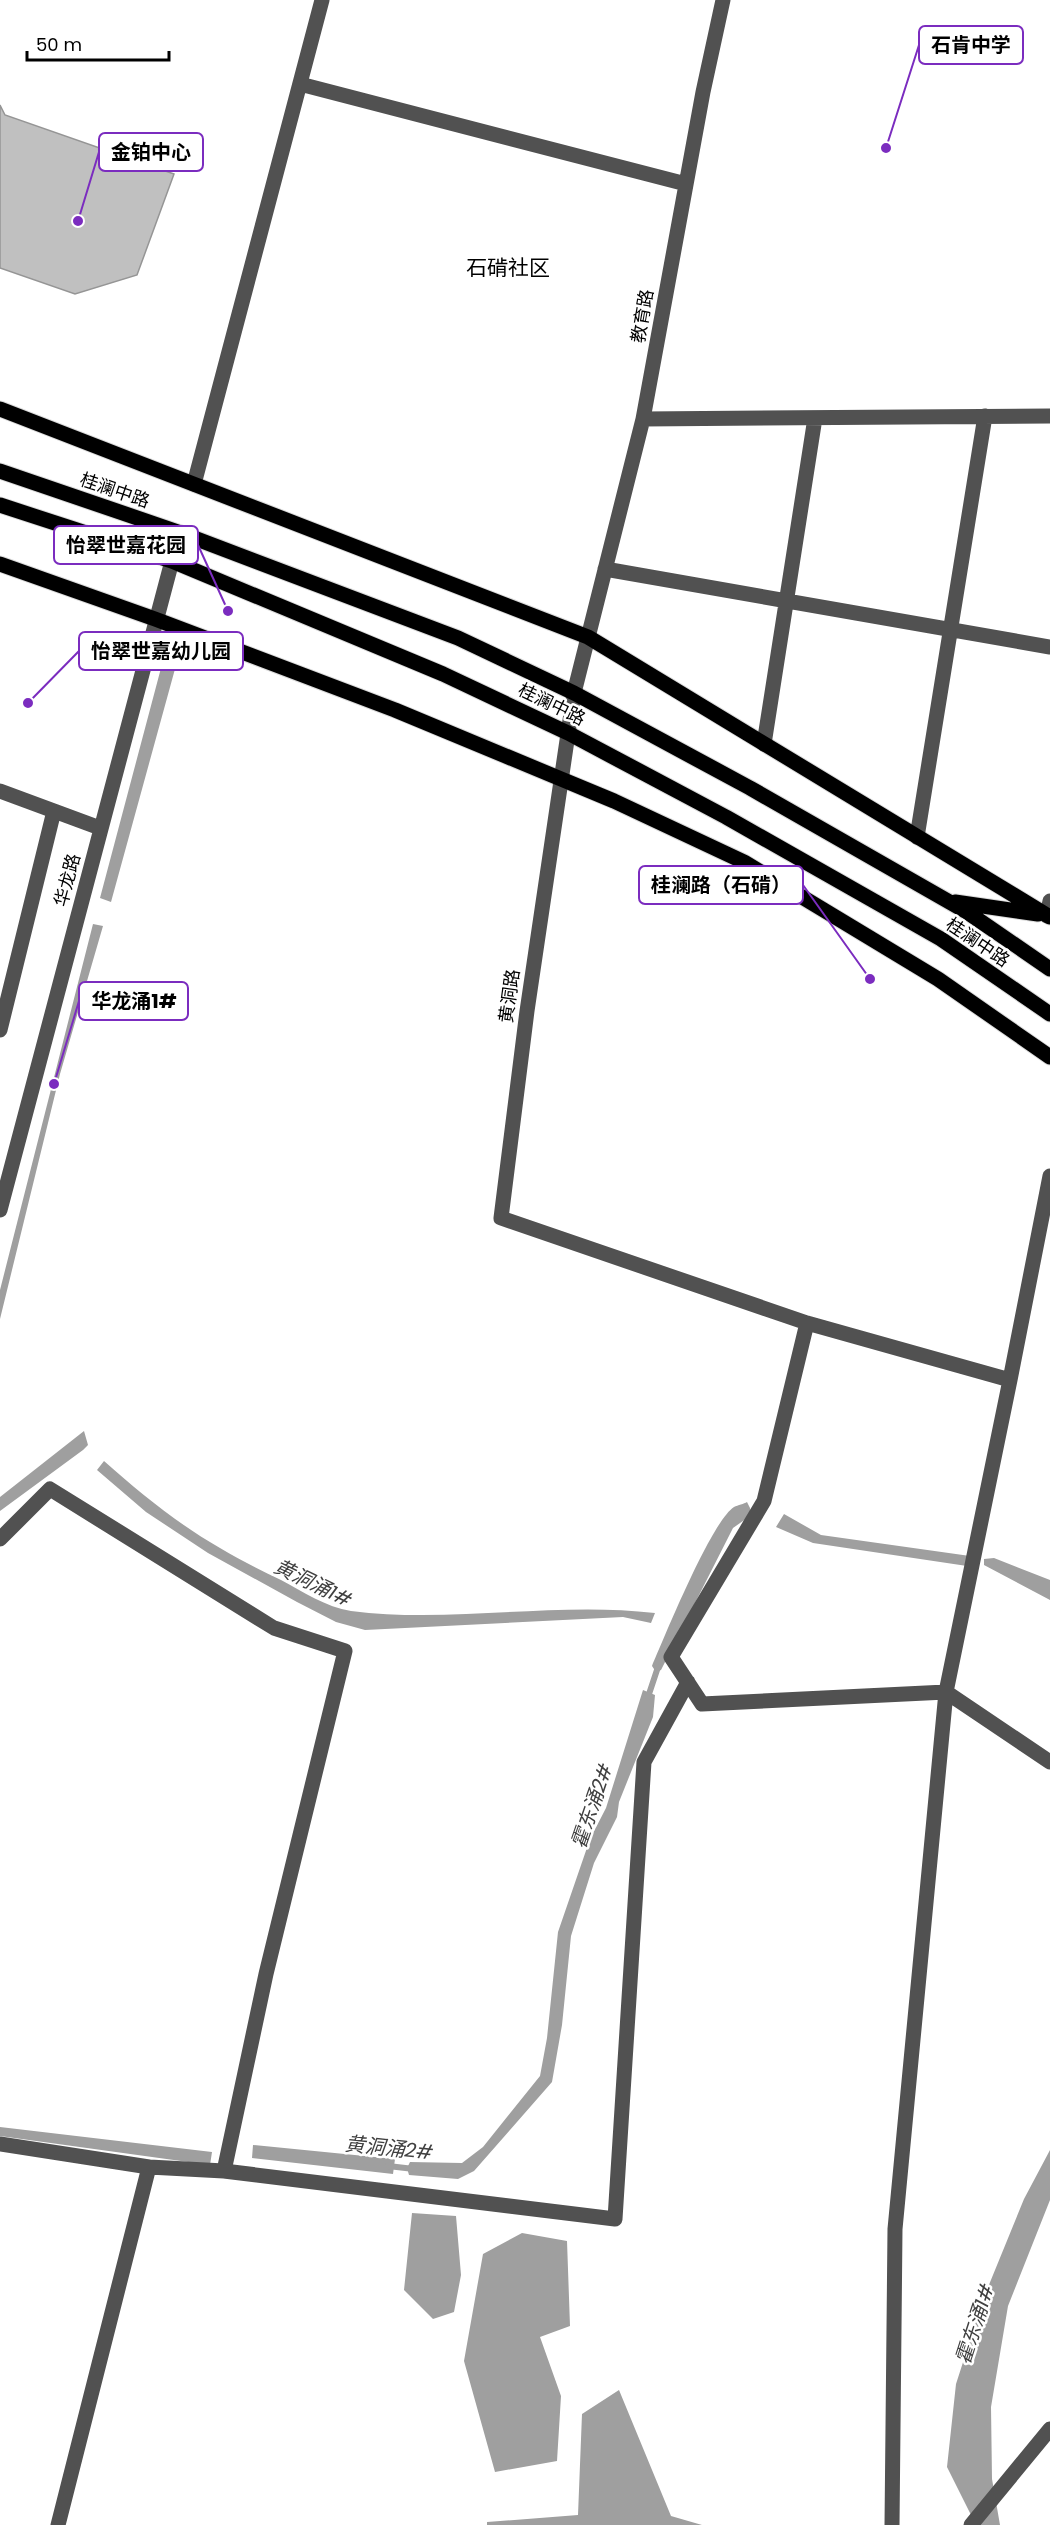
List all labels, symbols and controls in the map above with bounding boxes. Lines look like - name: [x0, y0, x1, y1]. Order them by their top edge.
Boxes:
- scale bar: [27, 24, 170, 62]
- callout: 石肯中学: [919, 26, 1023, 64]
- text: 石肯中学: [931, 31, 1011, 59]
- text: 50 m: [36, 32, 82, 57]
- callout: 金铂中心: [99, 133, 203, 171]
- text: 金铂中心: [111, 138, 191, 166]
- district label: 石𬒔社区: [466, 253, 550, 282]
- street label: 教育路: [625, 287, 659, 345]
- street label: 桂澜中路: [77, 466, 153, 514]
- callout: 怡翠世嘉花园: [54, 526, 198, 564]
- text: 怡翠世嘉花园: [66, 531, 186, 559]
- callout: 怡翠世嘉幼儿园: [79, 632, 243, 670]
- text: 怡翠世嘉幼儿园: [91, 637, 231, 665]
- street label: 桂澜中路: [514, 677, 590, 731]
- street label: 华龙路: [48, 851, 86, 909]
- callout: 桂澜路（石𬒔）: [639, 866, 803, 904]
- text: 桂澜路（石𬒔）: [651, 871, 791, 899]
- street label: 桂澜中路: [941, 912, 1015, 972]
- street label: 黄洞路: [493, 968, 525, 1024]
- callout: 华龙涌1#: [79, 982, 188, 1020]
- text: 华龙涌1#: [91, 987, 177, 1015]
- water label: 黄洞涌1#: [269, 1552, 357, 1614]
- water label: 霍东涌2#: [564, 1760, 620, 1852]
- water label: 黄洞涌2#: [344, 2129, 435, 2167]
- water label: 霍东涌1#: [949, 2280, 1001, 2368]

